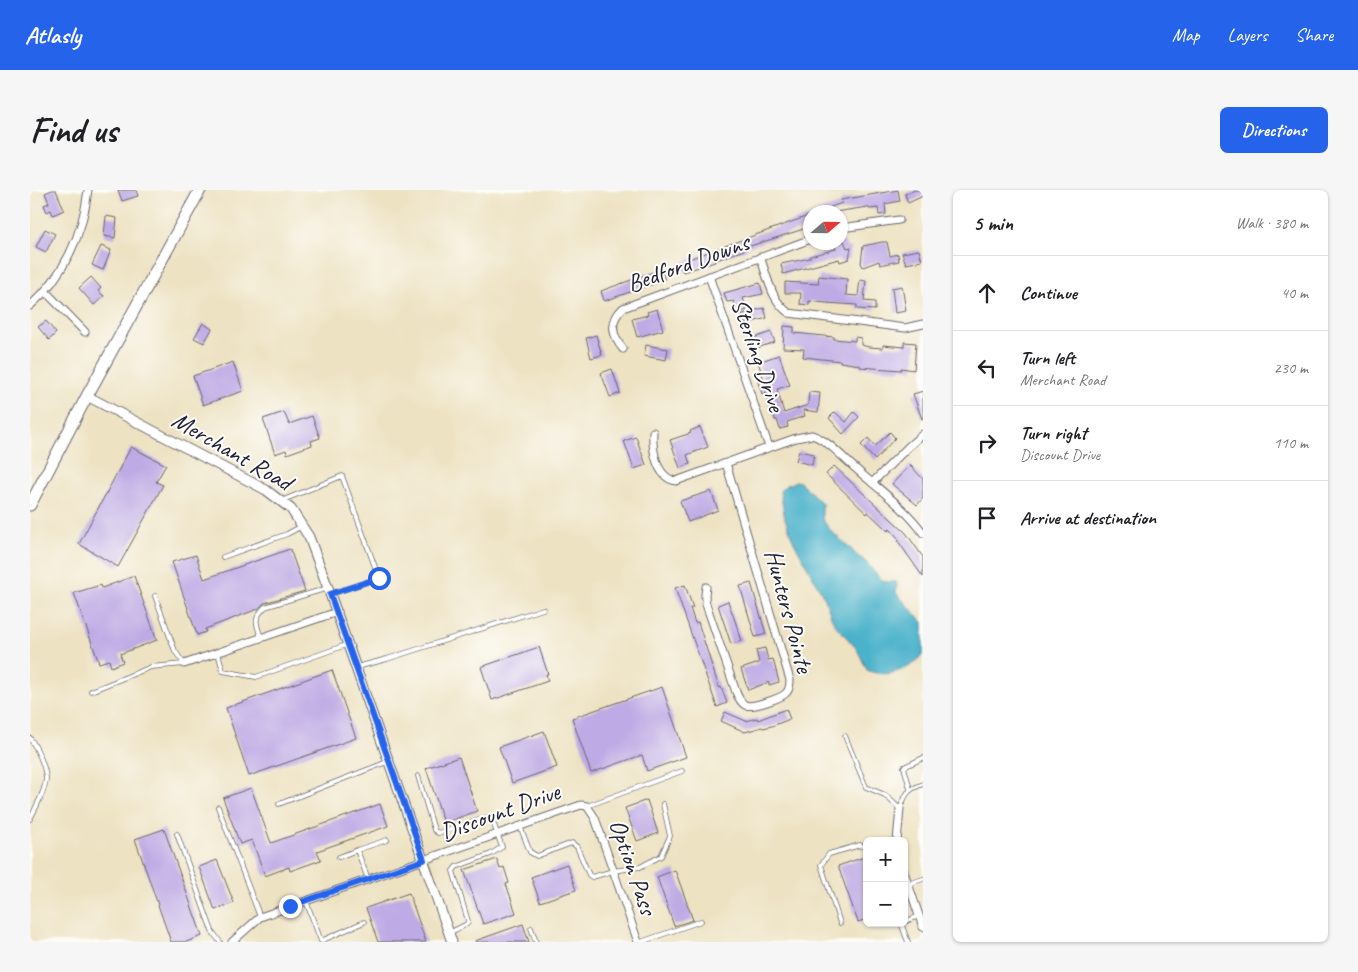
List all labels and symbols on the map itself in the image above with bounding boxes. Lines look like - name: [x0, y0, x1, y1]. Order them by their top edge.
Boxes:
- north arrow: [803, 205, 848, 250]
- street label: Bedford Downs: [622, 225, 756, 300]
- street label: Sterling Drive: [724, 294, 793, 418]
- street label: Merchant Road: [166, 404, 301, 500]
- street label: Hunters Pointe: [757, 546, 821, 678]
- route start: [368, 567, 391, 590]
- street label: Discount Drive: [436, 775, 566, 848]
- street label: Option Pass: [602, 815, 665, 921]
- route end: [279, 895, 302, 918]

